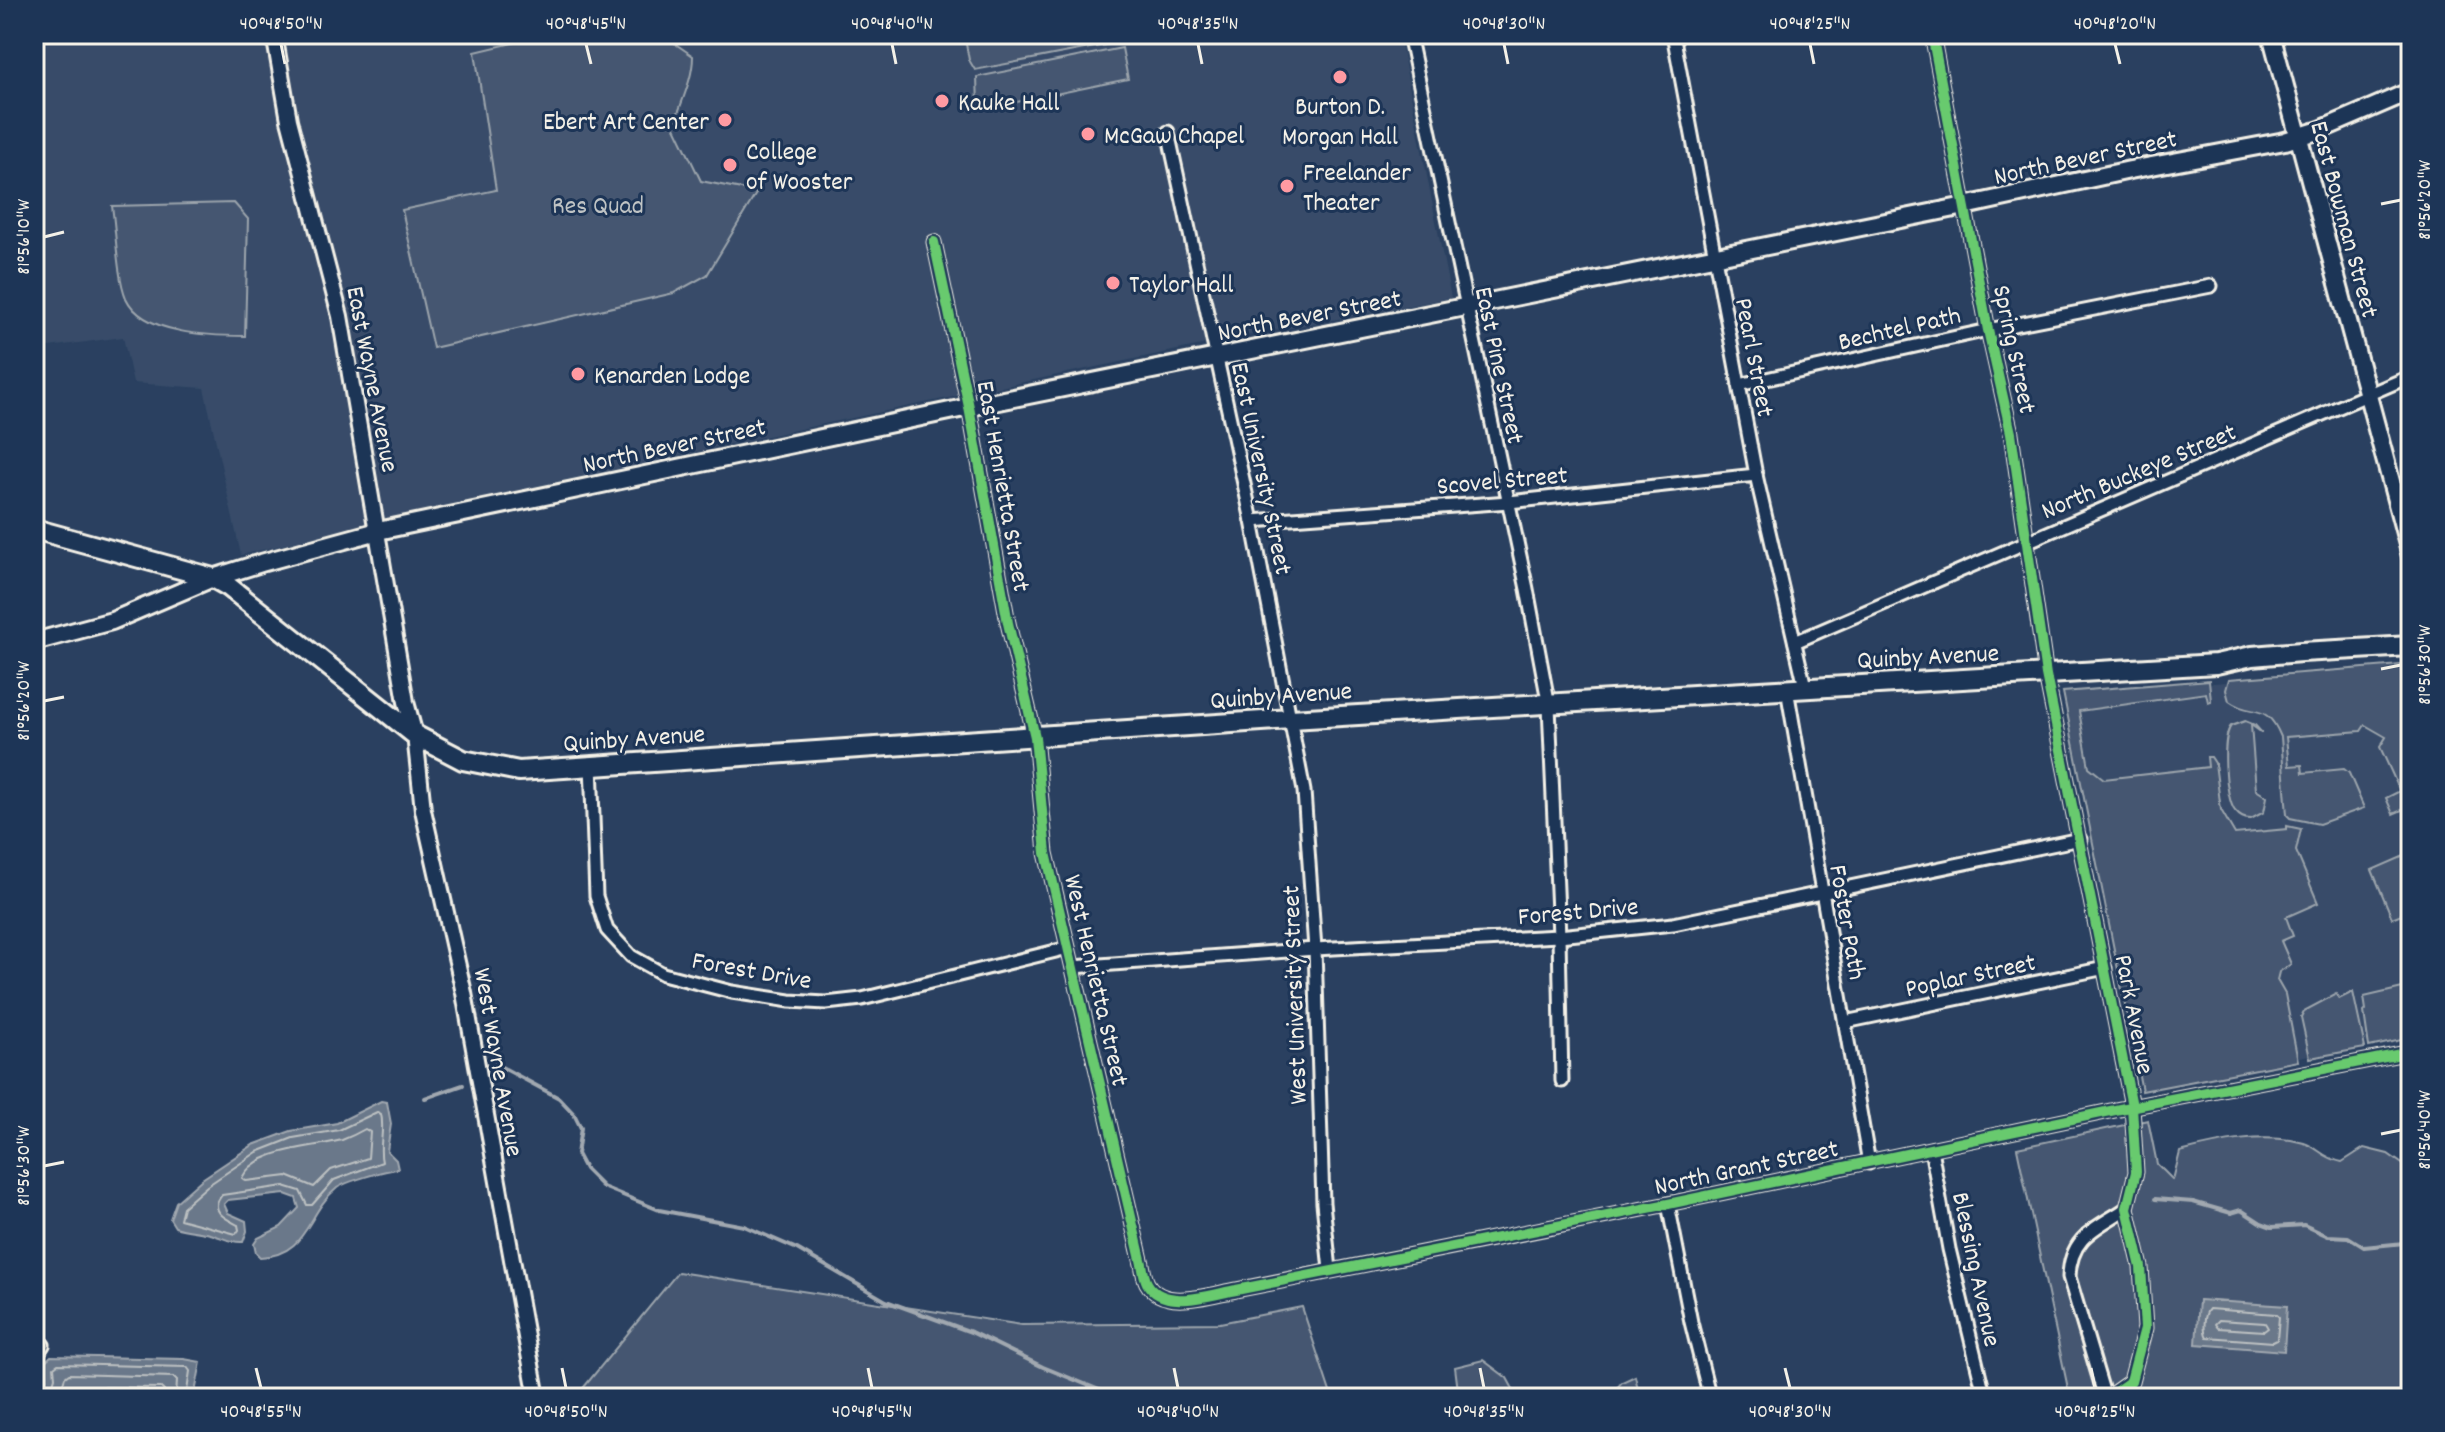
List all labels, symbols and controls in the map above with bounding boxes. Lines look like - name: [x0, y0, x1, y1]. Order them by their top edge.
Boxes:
- text: 40°48'50"N: [239, 11, 323, 39]
- text: 40°48'45"N: [546, 11, 626, 39]
- text: 40°48'40"N: [851, 11, 933, 39]
- text: 40°48'35"N: [1157, 11, 1239, 39]
- text: 40°48'30"N: [1463, 11, 1545, 39]
- text: 40°48'25"N: [1770, 11, 1850, 39]
- text: 40°48'20"N: [2074, 11, 2156, 39]
- marker: Burton D. Morgan Hall: [1331, 68, 1349, 86]
- place label: Kauke Hall: [958, 86, 1059, 123]
- place label: Burton D. Morgan Hall: [1282, 90, 1398, 157]
- marker: Kauke Hall: [933, 92, 951, 110]
- place label: Ebert Art Center: [543, 105, 709, 142]
- marker: Ebert Art Center: [716, 111, 734, 129]
- street label: East Bowman Street: [2299, 117, 2387, 323]
- place label: McGaw Chapel: [1104, 119, 1244, 156]
- street label: North Bever Street: [1991, 122, 2181, 197]
- marker: McGaw Chapel: [1079, 125, 1097, 143]
- place label: College of Wooster: [746, 135, 853, 202]
- marker: College of Wooster: [721, 156, 739, 174]
- place label: Freelander Theater: [1303, 156, 1411, 223]
- text: 81°56'20"W: [2412, 159, 2440, 240]
- marker: Freelander Theater: [1278, 177, 1296, 195]
- park label: Res Quad: [552, 189, 644, 226]
- text: 81°56'10"W: [11, 199, 39, 275]
- place label: Taylor Hall: [1129, 268, 1233, 305]
- marker: Taylor Hall: [1104, 274, 1122, 292]
- street label: North Bever Street: [1215, 281, 1405, 353]
- street label: Spring Street: [1981, 282, 2044, 418]
- street label: East Wayne Avenue: [334, 284, 407, 476]
- street label: East Pine Street: [1463, 284, 1532, 448]
- street label: Pearl Street: [1723, 295, 1782, 421]
- street label: Bechtel Path: [1835, 298, 1965, 362]
- place label: Kenarden Lodge: [594, 359, 750, 396]
- street label: East University Street: [1219, 359, 1300, 579]
- marker: Kenarden Lodge: [569, 365, 587, 383]
- street label: East Henrietta Street: [965, 378, 1038, 595]
- street label: North Bever Street: [580, 410, 770, 485]
- street label: North Buckeye Street: [2036, 415, 2243, 531]
- street label: Scovel Street: [1435, 458, 1570, 507]
- text: 81°56'30"W: [2412, 624, 2440, 705]
- street label: Quinby Avenue: [1856, 636, 2000, 681]
- text: 81°56'20"W: [11, 660, 39, 741]
- street label: Quinby Avenue: [1209, 674, 1353, 721]
- street label: Quinby Avenue: [562, 717, 706, 764]
- street label: Foster Path: [1817, 862, 1874, 983]
- street label: West Henrietta Street: [1052, 871, 1137, 1091]
- street label: West University Street: [1274, 884, 1319, 1105]
- street label: Forest Drive: [1516, 890, 1640, 937]
- street label: Forest Drive: [689, 944, 814, 1001]
- street label: Poplar Street: [1902, 945, 2040, 1009]
- street label: Park Avenue: [2103, 952, 2162, 1078]
- street label: West Wayne Avenue: [462, 965, 531, 1160]
- text: 81°56'40"W: [2412, 1090, 2440, 1170]
- text: 81°56'30"W: [11, 1125, 39, 1206]
- street label: North Grant Street: [1651, 1132, 1843, 1207]
- street label: Blessing Avenue: [1940, 1189, 2009, 1350]
- text: 40°48'55"N: [220, 1399, 302, 1427]
- text: 40°48'50"N: [524, 1399, 608, 1427]
- text: 40°48'45"N: [832, 1399, 912, 1427]
- text: 40°48'40"N: [1137, 1399, 1219, 1427]
- text: 40°48'35"N: [1443, 1399, 1525, 1427]
- text: 40°48'30"N: [1749, 1399, 1831, 1427]
- text: 40°48'25"N: [2055, 1399, 2135, 1427]

